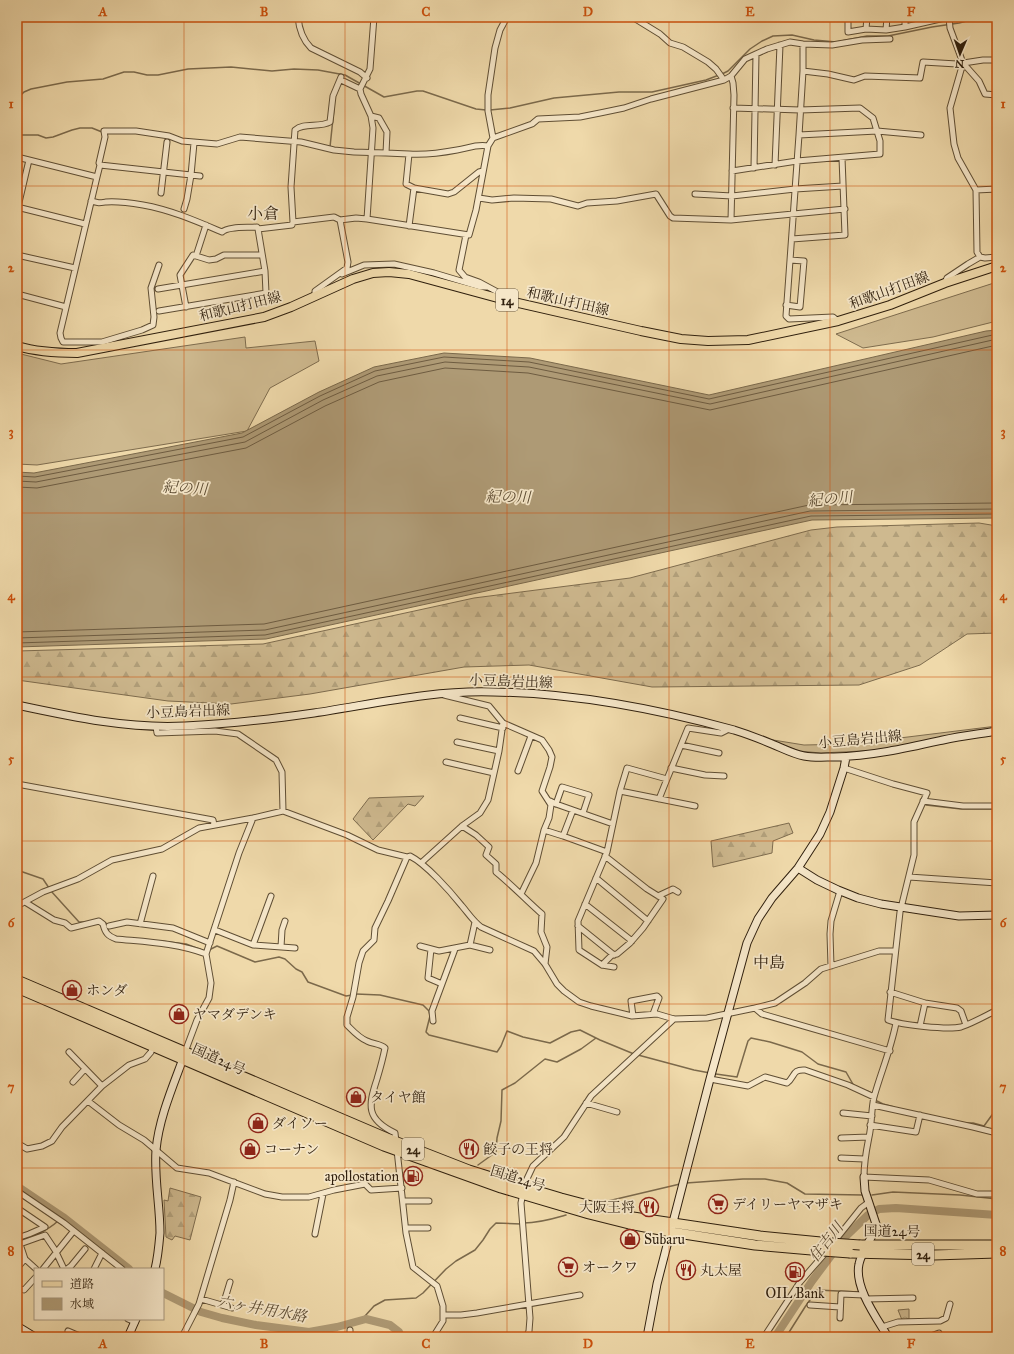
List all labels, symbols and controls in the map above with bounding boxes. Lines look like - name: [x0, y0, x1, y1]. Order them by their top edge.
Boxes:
- text: A: [98, 4, 108, 20]
- text: B: [260, 4, 269, 20]
- text: C: [422, 4, 431, 20]
- text: D: [583, 4, 593, 20]
- text: E: [745, 4, 755, 20]
- text: F: [907, 4, 916, 20]
- north arrow: [940, 34, 980, 74]
- text: N: [954, 57, 965, 70]
- text: 1: [8, 96, 14, 112]
- text: 1: [1000, 96, 1006, 112]
- district label: 小倉: [247, 204, 279, 223]
- text: 2: [8, 260, 15, 276]
- text: 2: [1000, 260, 1007, 276]
- street label: 和歌山打田線: [847, 268, 932, 313]
- street label: 和歌山打田線: [525, 284, 611, 319]
- street label: 和歌山打田線: [197, 288, 283, 325]
- road number: 14: [496, 289, 518, 311]
- text: 3: [8, 424, 14, 440]
- text: 3: [1000, 424, 1006, 440]
- water label: 紀の川: [162, 478, 210, 498]
- water label: 紀の川: [807, 487, 855, 510]
- water label: 紀の川: [485, 488, 533, 506]
- text: 4: [7, 588, 15, 604]
- text: 4: [999, 588, 1007, 604]
- street label: 小豆島岩出線: [469, 672, 553, 691]
- street label: 小豆島岩出線: [146, 702, 230, 721]
- street label: 小豆島岩出線: [817, 727, 903, 752]
- text: 5: [8, 751, 15, 767]
- text: 5: [1000, 751, 1007, 767]
- text: 6: [8, 915, 16, 931]
- text: 6: [1000, 915, 1008, 931]
- district label: 中島: [753, 953, 785, 972]
- shop icon: ホンダ: [61, 979, 83, 1001]
- place label: ホンダ: [86, 982, 127, 999]
- shop icon: ヤマダデンキ: [168, 1003, 190, 1025]
- place label: ヤマダデンキ: [193, 1006, 277, 1023]
- street label: 国道24号: [189, 1040, 248, 1079]
- text: 7: [8, 1079, 15, 1095]
- text: 7: [1000, 1079, 1007, 1095]
- shop icon: タイヤ館: [345, 1086, 367, 1108]
- place label: タイヤ館: [370, 1089, 426, 1106]
- shop icon: ダイソー: [247, 1112, 269, 1134]
- place label: ダイソー: [272, 1115, 328, 1132]
- shop icon: コーナン: [239, 1138, 261, 1160]
- road number: 24: [402, 1138, 424, 1160]
- restaurant icon: 餃子の王将: [458, 1138, 480, 1160]
- place label: コーナン: [264, 1141, 319, 1158]
- place label: 餃子の王将: [483, 1141, 553, 1158]
- street label: 国道24号: [488, 1162, 547, 1195]
- fuel station icon: apollostation: [402, 1165, 424, 1187]
- place label: apollostation: [325, 1168, 399, 1185]
- supermarket icon: デイリーヤマザキ: [707, 1193, 729, 1215]
- restaurant icon: 大阪王将: [638, 1196, 660, 1218]
- place label: デイリーヤマザキ: [732, 1196, 843, 1213]
- place label: 大阪王将: [579, 1199, 635, 1216]
- water label: 住吉川: [805, 1217, 848, 1265]
- street label: 国道24号: [863, 1223, 920, 1240]
- shop icon: Subaru: [619, 1228, 641, 1250]
- place label: Subaru: [644, 1231, 686, 1248]
- text: 8: [8, 1243, 15, 1259]
- road number: 24: [912, 1243, 934, 1265]
- text: 8: [1000, 1243, 1007, 1259]
- supermarket icon: オークワ: [557, 1256, 579, 1278]
- place label: オークワ: [582, 1259, 638, 1276]
- restaurant icon: 丸太屋: [675, 1259, 697, 1281]
- fuel station icon: OIL Bank: [784, 1261, 806, 1283]
- place label: 丸太屋: [700, 1262, 742, 1279]
- legend: [34, 1268, 164, 1320]
- text: 道路: [70, 1277, 94, 1291]
- place label: OIL Bank: [765, 1285, 825, 1302]
- water label: 六ヶ井用水路: [216, 1292, 309, 1326]
- text: 水域: [70, 1297, 94, 1311]
- text: A: [98, 1336, 108, 1352]
- text: B: [260, 1336, 269, 1352]
- text: C: [422, 1336, 431, 1352]
- text: D: [583, 1336, 593, 1352]
- text: E: [745, 1336, 755, 1352]
- text: F: [907, 1336, 916, 1352]

